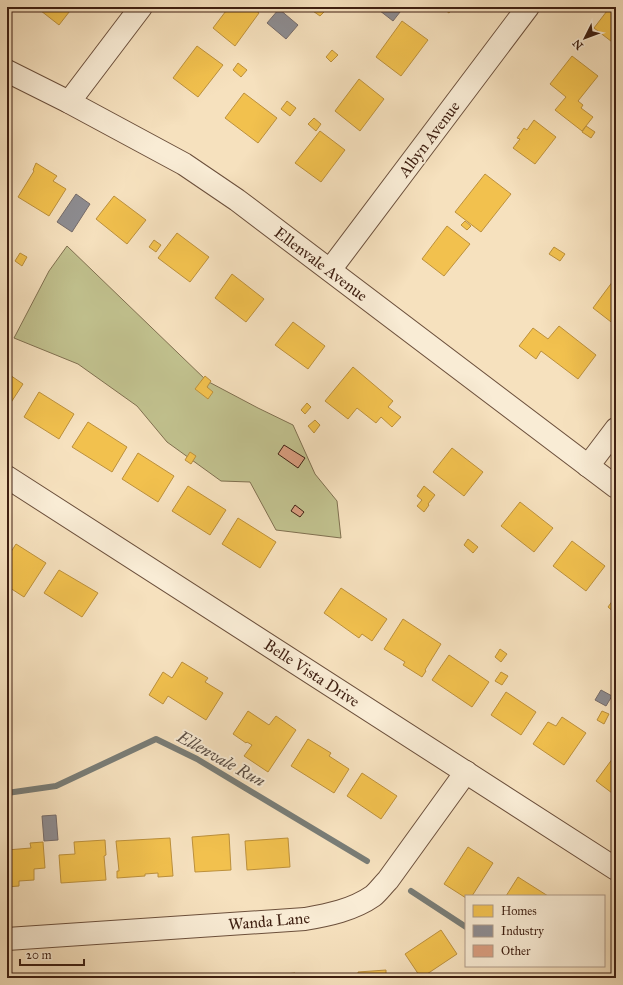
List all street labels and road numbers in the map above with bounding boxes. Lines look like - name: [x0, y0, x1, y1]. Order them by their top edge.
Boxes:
- street label: Albyn Avenue: [394, 97, 464, 182]
- street label: Ellenvale Avenue: [271, 223, 372, 305]
- street label: Belle Vista Drive: [261, 635, 364, 711]
- street label: Wanda Lane: [227, 908, 311, 934]

